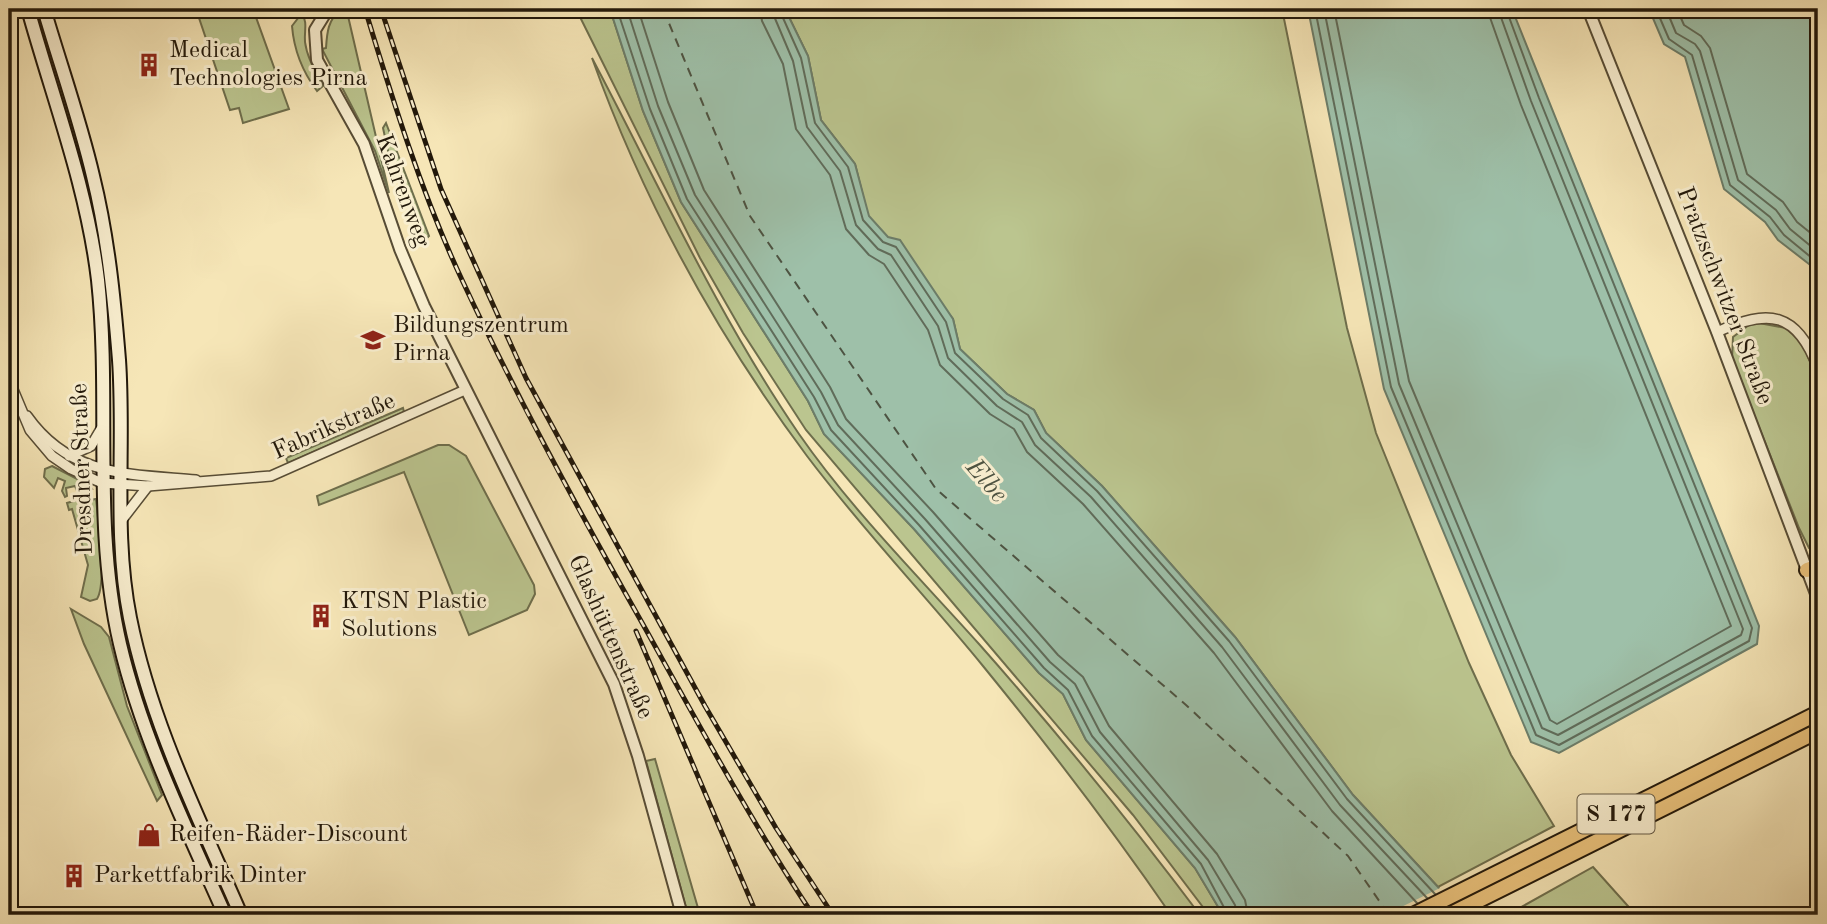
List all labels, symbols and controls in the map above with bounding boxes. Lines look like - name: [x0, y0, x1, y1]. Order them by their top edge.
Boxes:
- place label: Medical Technologies Pirna: [169, 39, 368, 91]
- building icon: Medical Technologies Pirna: [135, 51, 163, 79]
- street label: Kahrenweg: [370, 131, 434, 251]
- street label: Pratzschwitzer Straße: [1671, 184, 1777, 408]
- place label: Bildungszentrum Pirna: [393, 314, 569, 366]
- school or university icon: Bildungszentrum Pirna: [359, 326, 387, 354]
- street label: Dresdner Straße: [68, 383, 98, 555]
- street label: Fabrikstraße: [269, 389, 399, 465]
- water label: Elbe: [959, 453, 1012, 508]
- street label: Glashüttenstraße: [563, 551, 657, 723]
- place label: KTSN Plastic Solutions: [341, 590, 487, 642]
- building icon: KTSN Plastic Solutions: [307, 602, 335, 630]
- road number: S 177: [1578, 794, 1654, 834]
- shop icon: Reifen-Räder-Discount: [135, 821, 163, 849]
- place label: Reifen-Räder-Discount: [169, 823, 408, 847]
- building icon: Parkettfabrik Dinter: [60, 862, 88, 890]
- place label: Parkettfabrik Dinter: [94, 864, 306, 888]

